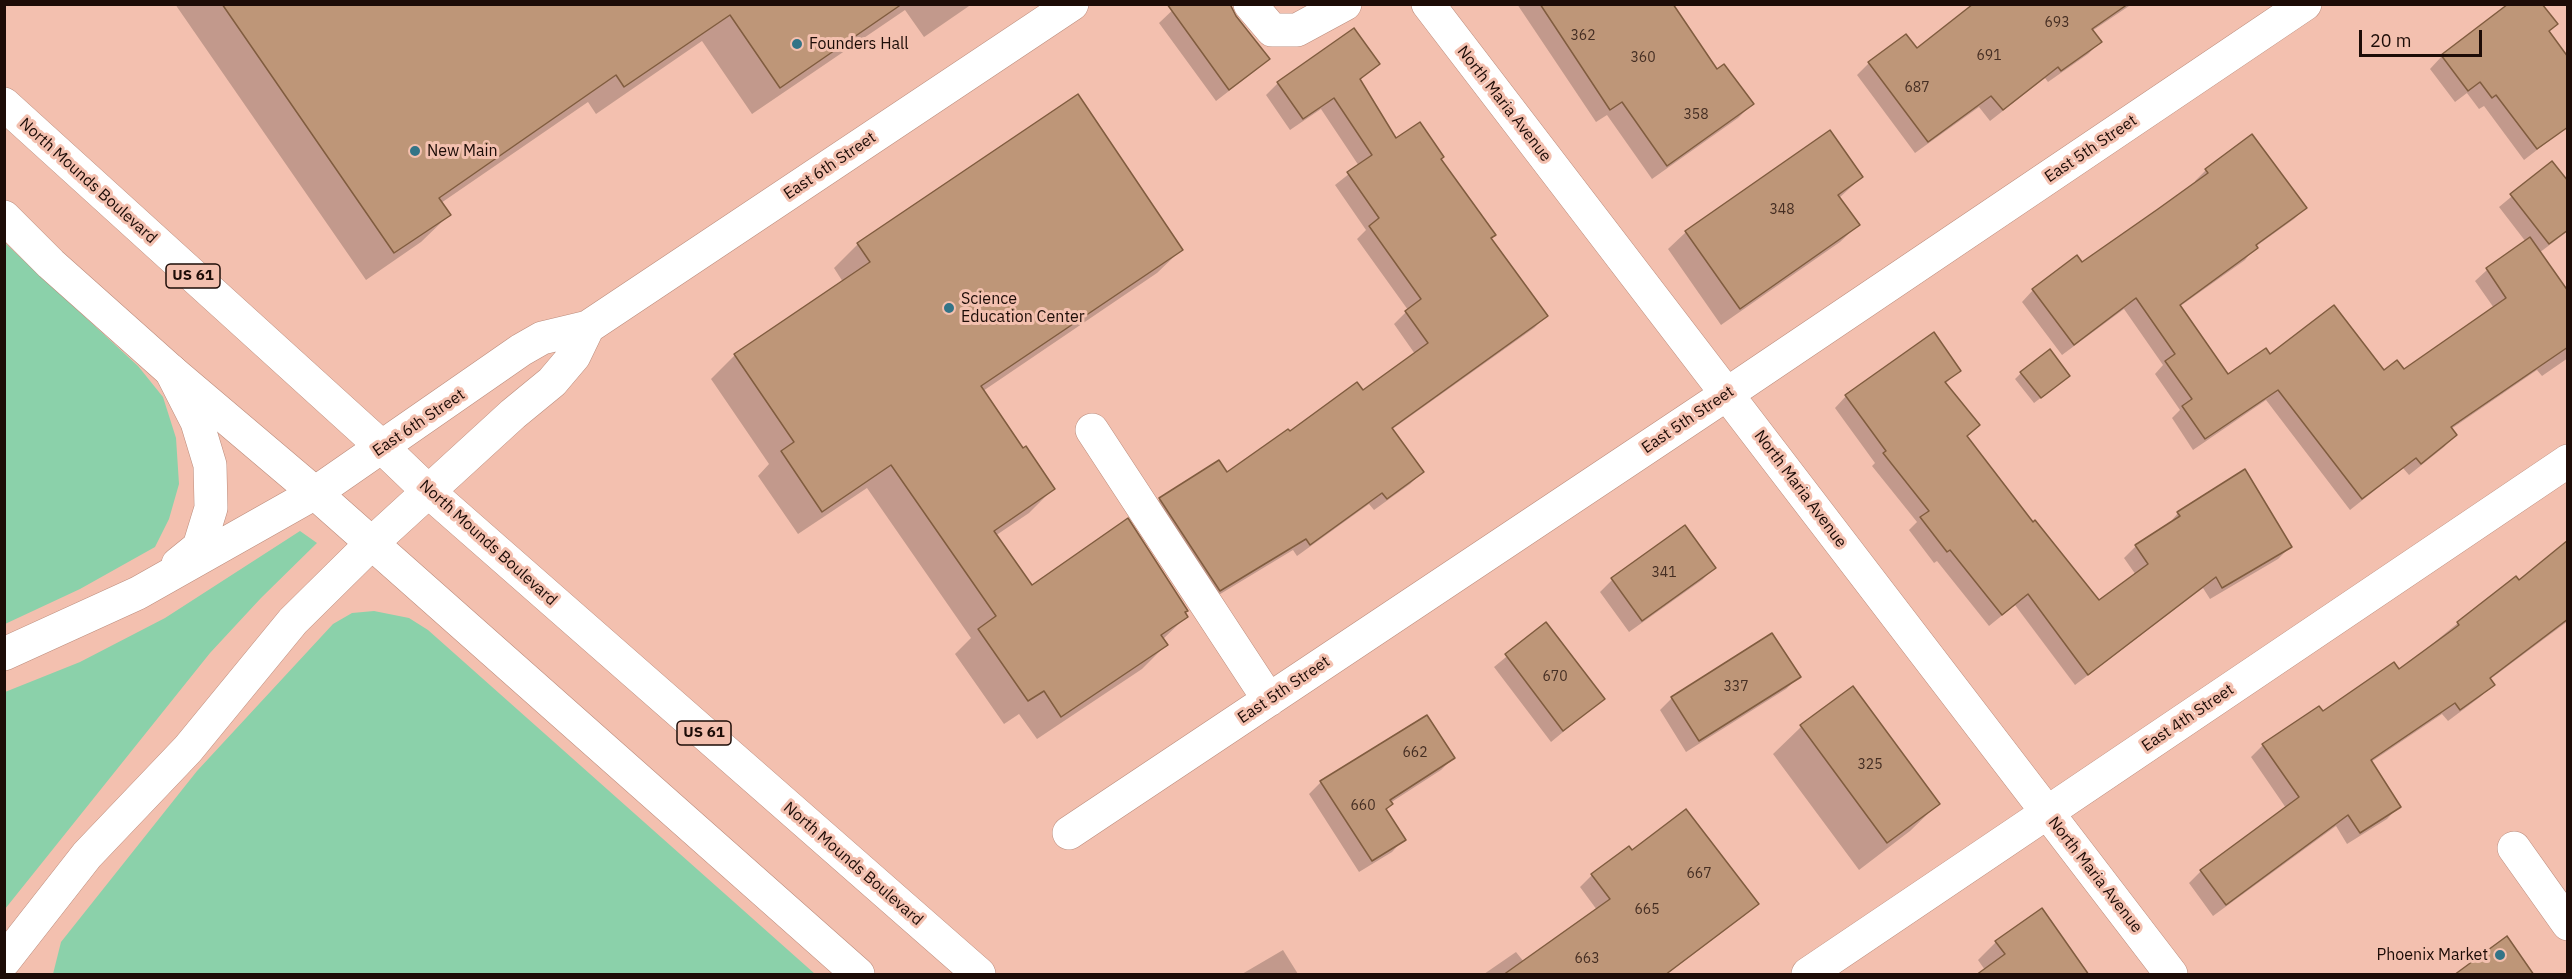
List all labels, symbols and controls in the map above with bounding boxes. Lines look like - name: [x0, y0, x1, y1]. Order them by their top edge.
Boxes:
- house number: 693: [2044, 15, 2070, 31]
- scale bar: [2362, 18, 2485, 56]
- house number: 362: [1570, 28, 1596, 44]
- text: 20 m: [2370, 29, 2412, 52]
- place label: Founders Hall: [809, 34, 909, 54]
- marker: Founders Hall: [790, 37, 804, 51]
- street label: North Maria Avenue: [1453, 42, 1555, 166]
- house number: 691: [1976, 48, 2002, 64]
- house number: 360: [1630, 50, 1656, 66]
- house number: 687: [1904, 80, 1930, 96]
- house number: 358: [1683, 107, 1709, 123]
- street label: East 5th Street: [2041, 111, 2141, 187]
- street label: North Mounds Boulevard: [15, 114, 161, 248]
- street label: East 6th Street: [780, 128, 880, 204]
- place label: New Main: [427, 141, 498, 161]
- marker: New Main: [408, 144, 422, 158]
- house number: 348: [1769, 202, 1795, 218]
- road number: US 61: [166, 264, 220, 288]
- place label: Science Education Center: [961, 289, 1085, 327]
- marker: Science Education Center: [942, 301, 956, 315]
- street label: East 5th Street: [1638, 382, 1738, 458]
- street label: East 6th Street: [369, 385, 469, 461]
- street label: North Maria Avenue: [1750, 427, 1850, 551]
- street label: North Mounds Boulevard: [415, 476, 561, 610]
- house number: 341: [1651, 565, 1677, 581]
- street label: East 5th Street: [1234, 652, 1334, 728]
- house number: 670: [1542, 669, 1568, 685]
- house number: 337: [1723, 679, 1749, 695]
- street label: East 4th Street: [2138, 680, 2238, 756]
- road number: US 61: [677, 721, 731, 745]
- house number: 662: [1402, 745, 1428, 761]
- house number: 325: [1857, 757, 1883, 773]
- street label: North Mounds Boulevard: [779, 798, 927, 930]
- house number: 660: [1350, 798, 1376, 814]
- street label: North Maria Avenue: [2044, 813, 2146, 937]
- house number: 667: [1686, 866, 1712, 882]
- house number: 665: [1634, 902, 1660, 918]
- place label: Phoenix Market: [2377, 945, 2488, 965]
- marker: Phoenix Market: [2493, 948, 2507, 962]
- house number: 663: [1574, 951, 1600, 967]

